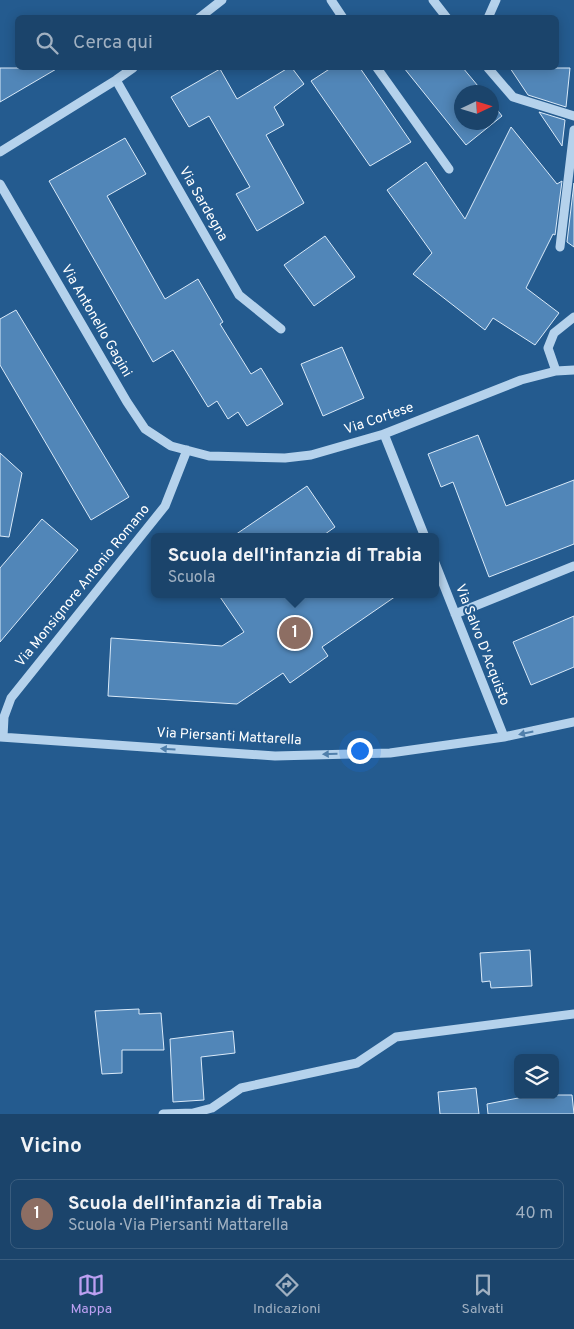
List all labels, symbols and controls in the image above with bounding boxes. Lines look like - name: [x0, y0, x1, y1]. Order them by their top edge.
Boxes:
- search box: [15, 15, 559, 70]
- icon: search: [33, 29, 61, 57]
- text: Cerca qui: [73, 31, 153, 55]
- north arrow: [454, 85, 499, 130]
- street label: Via Sardegna: [175, 164, 231, 244]
- street label: Via Antonello Gagini: [57, 262, 135, 380]
- street label: Via Cortese: [342, 399, 416, 439]
- street label: Via Monsignore Antonio Romano: [12, 501, 154, 671]
- popup: [151, 533, 439, 598]
- text: Scuola dell'infanzia di Trabia: [168, 544, 422, 568]
- text: Scuola: [168, 568, 215, 588]
- street label: Via Salvo D'Acquisto: [451, 582, 513, 708]
- pin: 1: [279, 614, 311, 652]
- street label: Via Piersanti Mattarella: [156, 725, 302, 749]
- one-way arrow: [518, 729, 534, 737]
- your location: [347, 738, 373, 764]
- one-way arrow: [160, 744, 176, 752]
- one-way arrow: [322, 751, 338, 759]
- map controls: [514, 1054, 559, 1099]
- button: layers: [514, 1054, 559, 1099]
- text: Vicino: [20, 1133, 82, 1160]
- text: Scuola dell'infanzia di Trabia: [68, 1192, 322, 1216]
- text: 1: [34, 1204, 40, 1224]
- text: 40 m: [515, 1204, 553, 1224]
- text: Scuola · Via Piersanti Mattarella: [68, 1216, 289, 1236]
- tab: Mappa: [70, 1271, 112, 1318]
- tab: Indicazioni: [253, 1271, 321, 1318]
- tab: Salvati: [462, 1271, 504, 1318]

